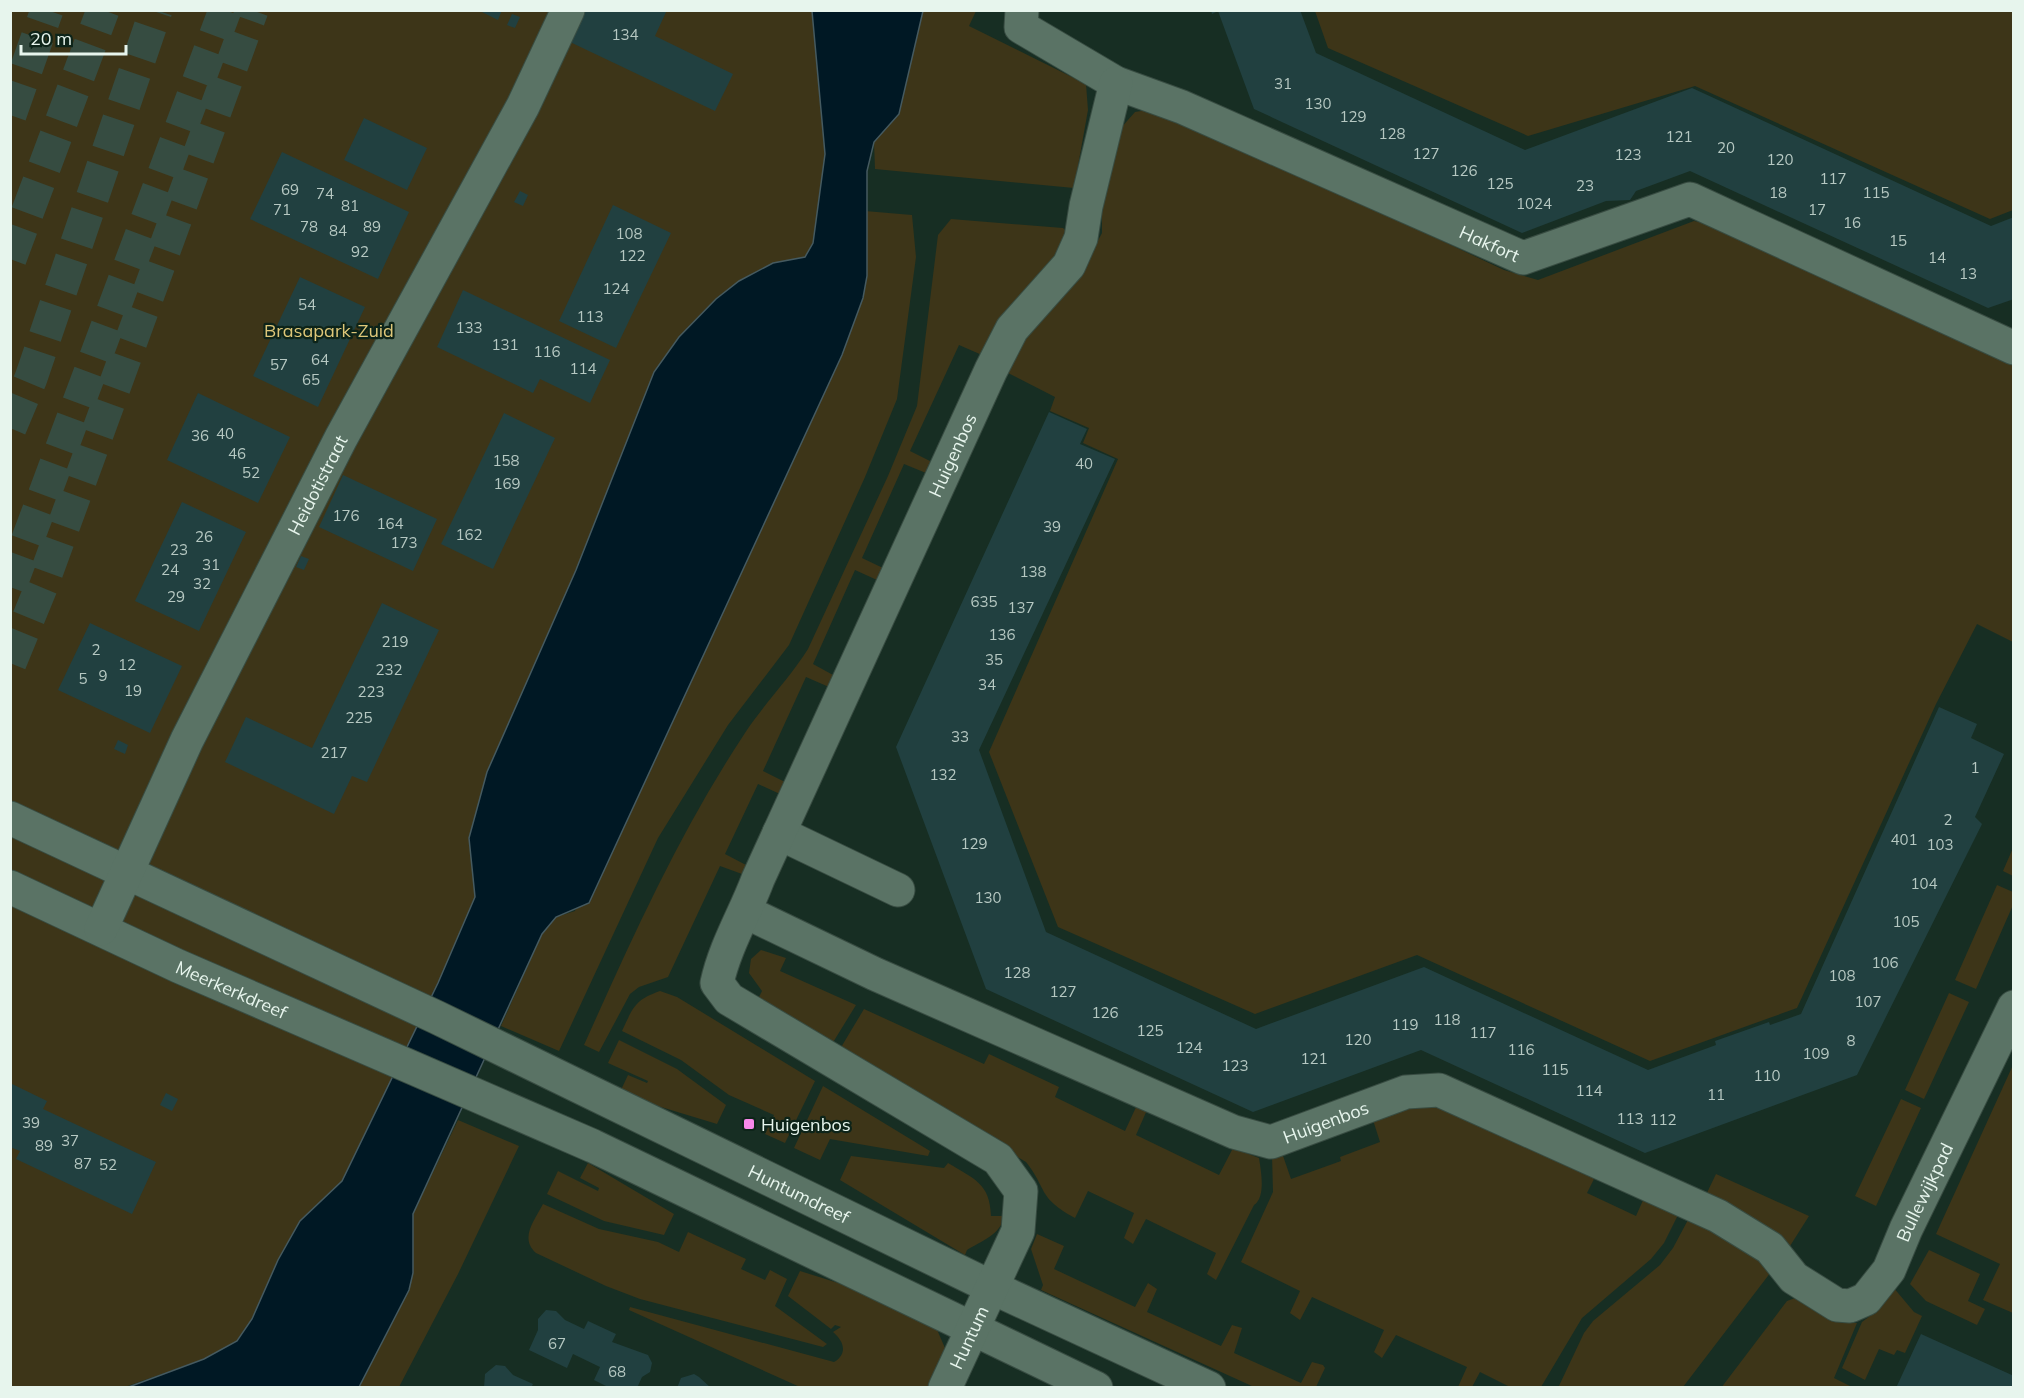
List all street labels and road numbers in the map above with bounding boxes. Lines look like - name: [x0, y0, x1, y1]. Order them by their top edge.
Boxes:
- street label: Hakfort: [1456, 220, 1523, 267]
- street label: Huigenbos: [923, 409, 981, 501]
- street label: Heidotistraat: [282, 431, 352, 539]
- street label: Meerkerkdreef: [172, 955, 292, 1024]
- street label: Huigenbos: [1280, 1095, 1372, 1148]
- street label: Bullewijkpad: [1891, 1139, 1958, 1245]
- street label: Huntumdreef: [745, 1159, 855, 1228]
- street label: Huntum: [944, 1302, 993, 1373]

